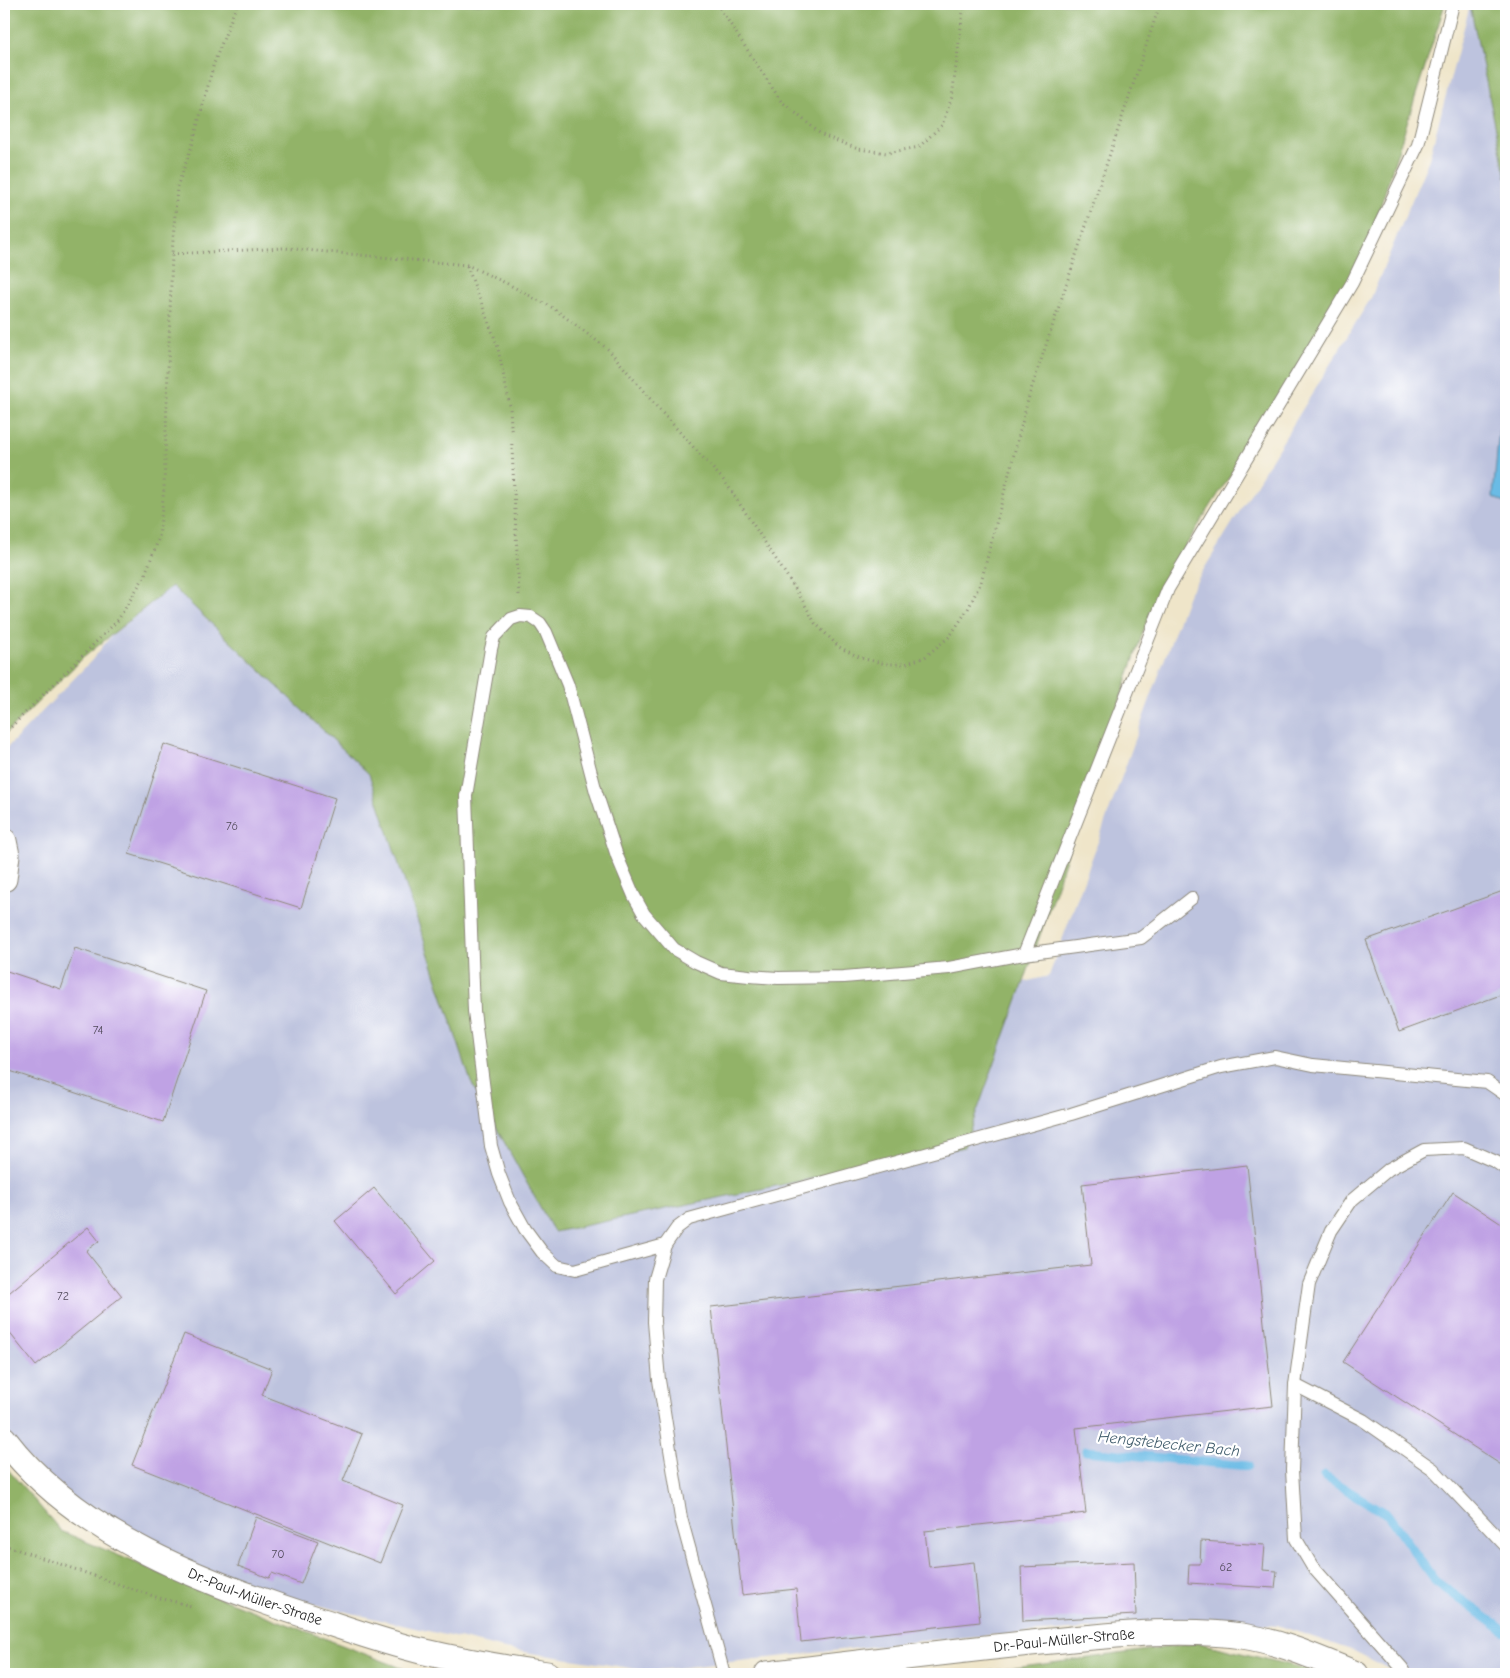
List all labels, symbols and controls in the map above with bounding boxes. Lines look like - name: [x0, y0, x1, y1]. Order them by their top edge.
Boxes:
- house number: 76: [226, 819, 238, 833]
- house number: 74: [93, 1023, 103, 1037]
- house number: 72: [57, 1289, 69, 1303]
- water label: Hengstebecker Bach: [1097, 1428, 1241, 1460]
- house number: 70: [272, 1547, 284, 1561]
- house number: 62: [1220, 1560, 1232, 1574]
- street label: Dr.-Paul-Müller-Straße: [185, 1564, 325, 1629]
- street label: Dr.-Paul-Müller-Straße: [993, 1625, 1136, 1656]

